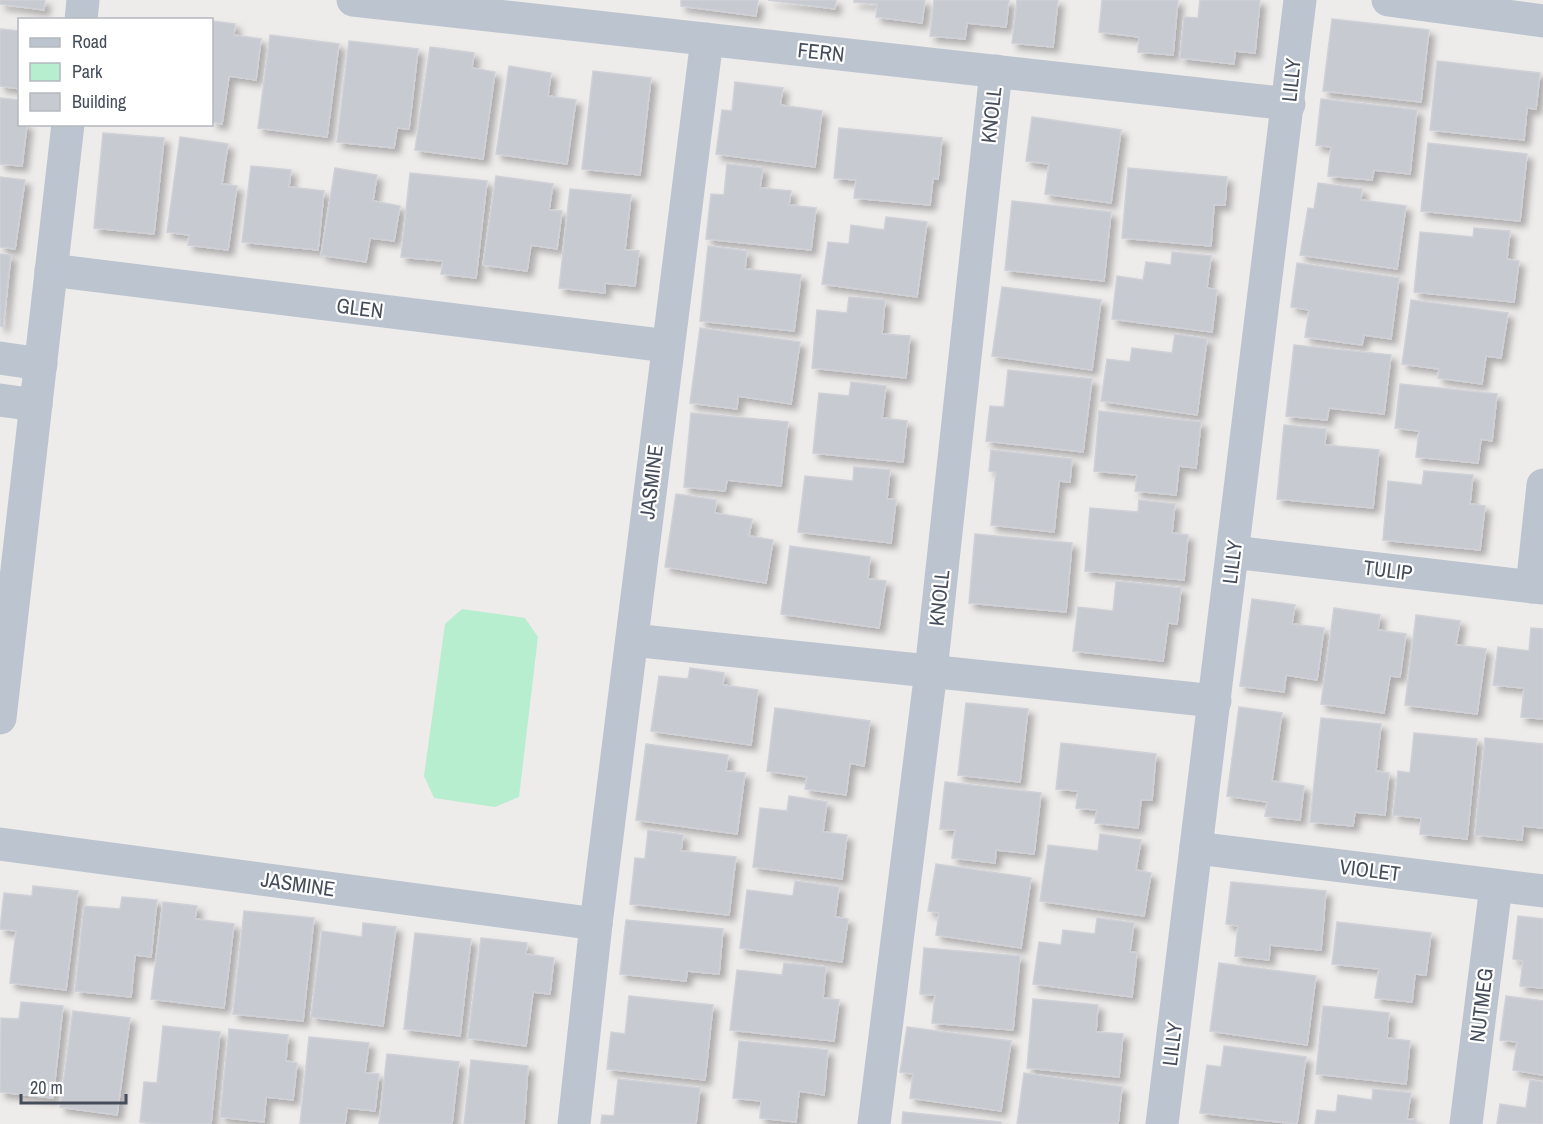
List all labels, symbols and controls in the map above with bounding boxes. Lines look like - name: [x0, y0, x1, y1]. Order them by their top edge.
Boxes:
- legend: [18, 18, 213, 126]
- text: Road: [72, 29, 107, 54]
- street label: FERN: [796, 35, 846, 69]
- street label: LILLY: [1274, 56, 1308, 103]
- text: Park: [72, 59, 103, 84]
- street label: KNOLL: [974, 85, 1008, 145]
- text: Building: [72, 89, 127, 114]
- street label: GLEN: [335, 291, 385, 325]
- street label: JASMINE: [632, 443, 670, 521]
- street label: LILLY: [1215, 538, 1249, 585]
- street label: TULIP: [1362, 553, 1414, 587]
- street label: KNOLL: [922, 568, 956, 628]
- street label: VIOLET: [1338, 852, 1403, 888]
- street label: JASMINE: [259, 864, 337, 904]
- street label: NUTMEG: [1462, 966, 1500, 1044]
- street label: LILLY: [1155, 1020, 1189, 1067]
- scale bar: [21, 1067, 126, 1105]
- text: 20 m: [30, 1075, 63, 1100]

